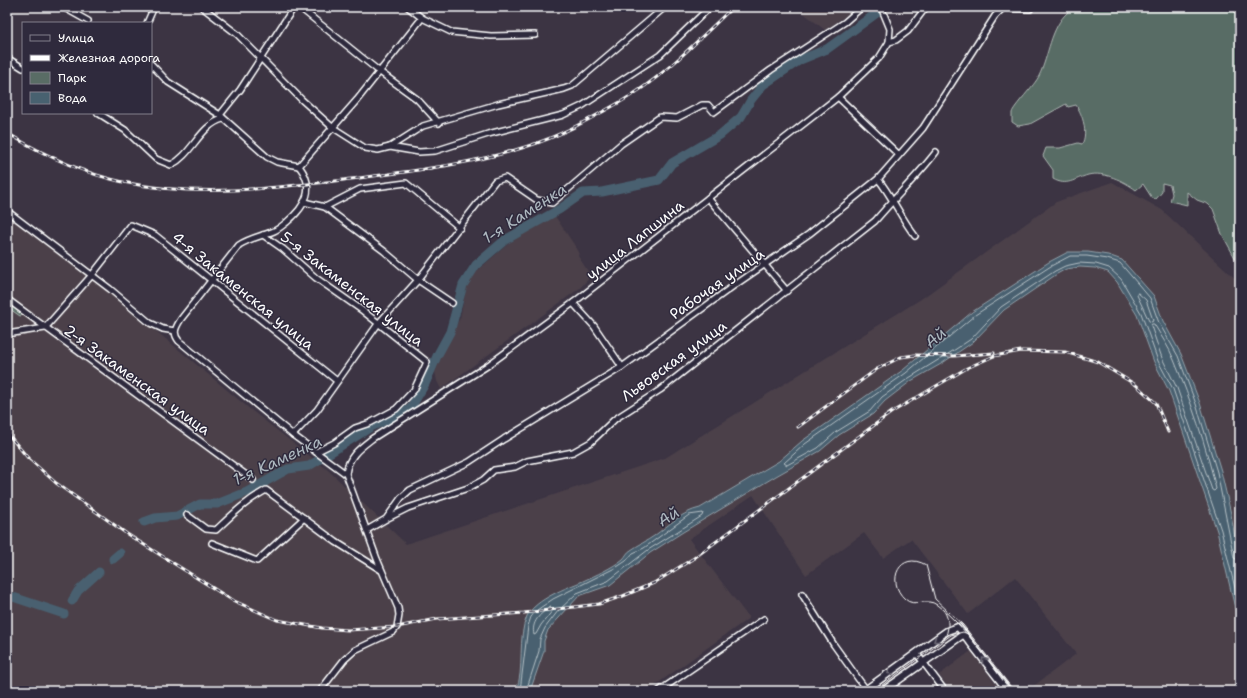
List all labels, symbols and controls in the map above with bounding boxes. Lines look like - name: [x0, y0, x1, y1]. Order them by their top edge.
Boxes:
- legend: [22, 22, 152, 114]
- text: Улица: [58, 30, 95, 46]
- text: Железная дорога: [58, 50, 161, 66]
- text: Парк: [58, 70, 87, 86]
- text: Вода: [58, 90, 87, 106]
- water label: 1-я Каменка: [478, 178, 571, 249]
- street label: улица Лапшина: [582, 195, 689, 285]
- street label: 4-я Закаменская улица: [168, 227, 319, 355]
- street label: 5-я Закаменская улица: [277, 227, 428, 351]
- street label: Рабочая улица: [666, 244, 769, 324]
- street label: Львовская улица: [617, 316, 731, 406]
- street label: 2-я Закаменская улица: [60, 320, 215, 440]
- water label: Ай: [920, 322, 950, 352]
- water label: 1-я Каменка: [229, 430, 325, 490]
- water label: Ай: [653, 502, 683, 531]
- one-way arrow: [933, 635, 940, 642]
- one-way arrow: [982, 657, 989, 664]
- one-way arrow: [888, 667, 895, 674]

